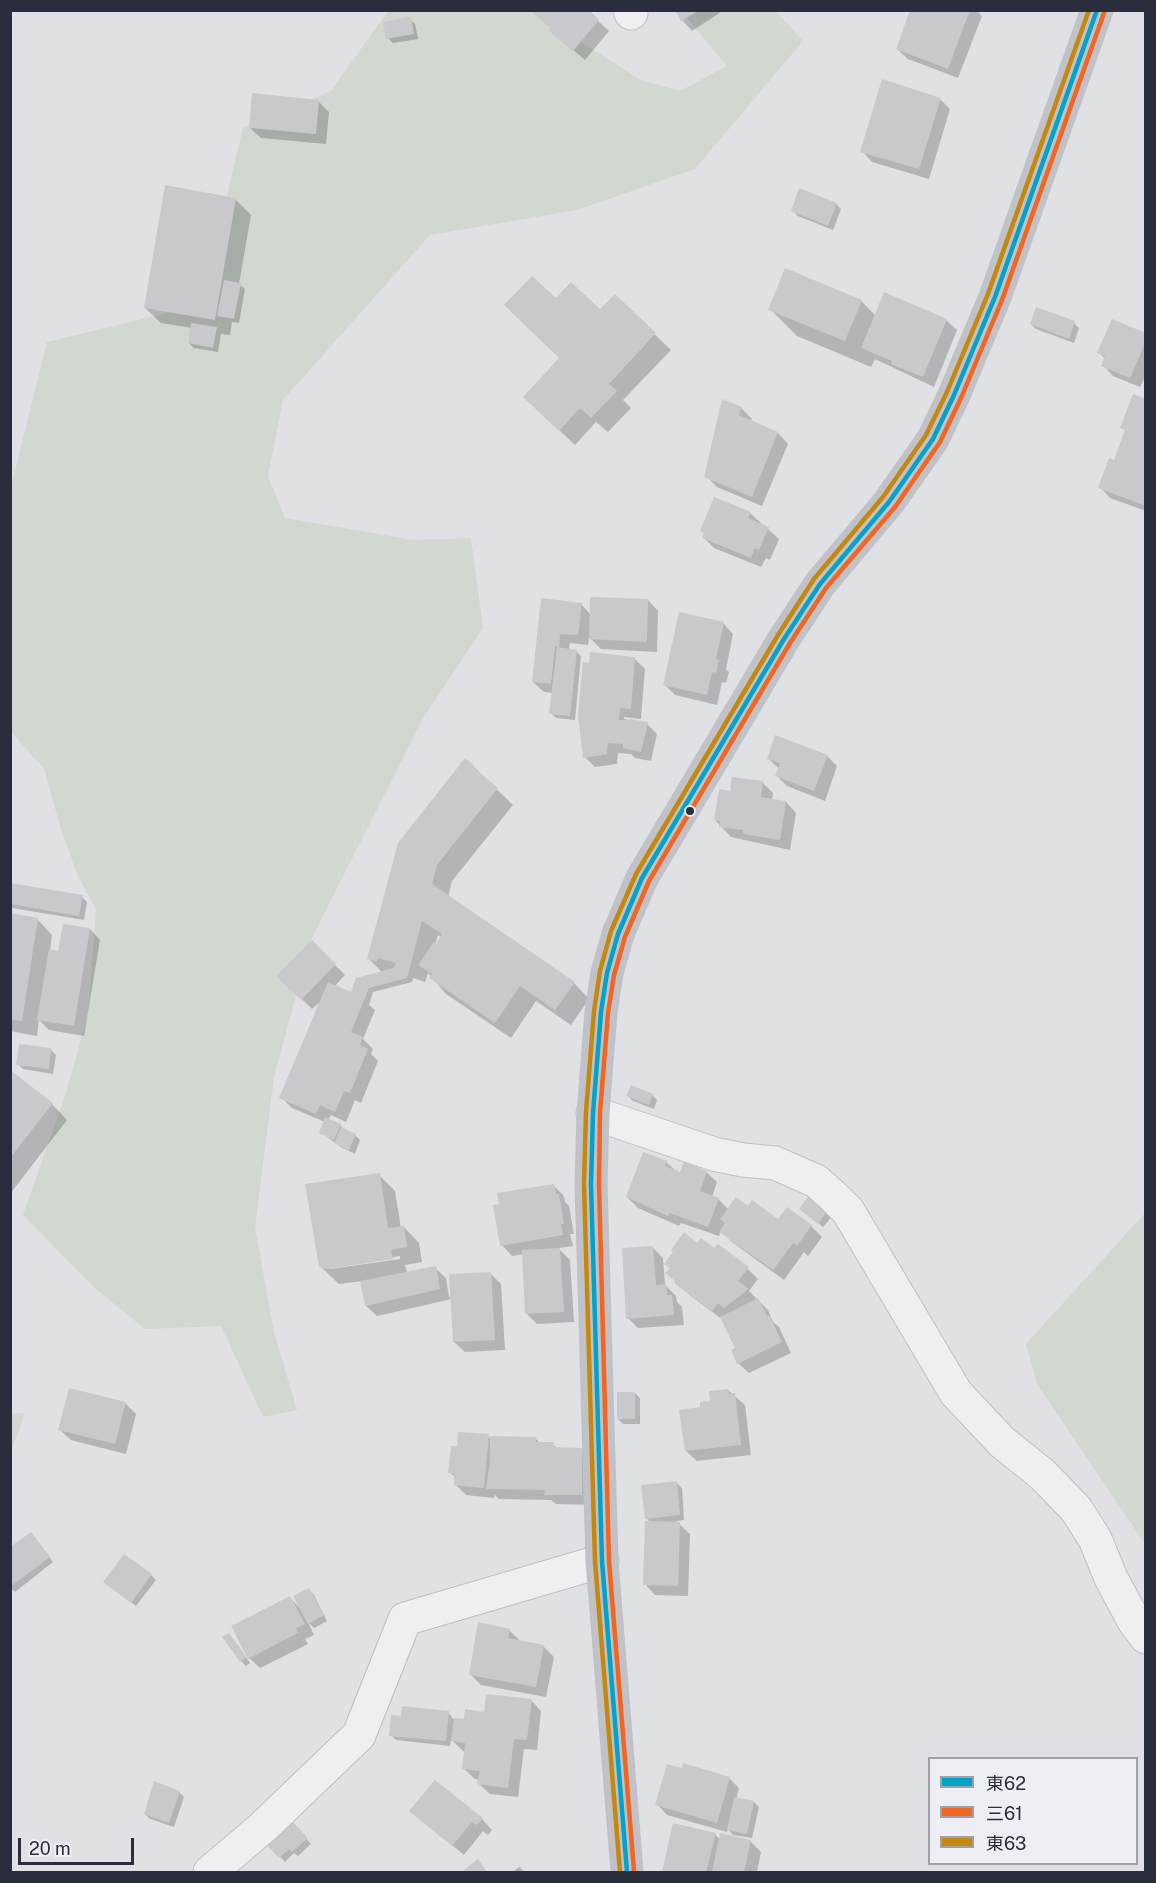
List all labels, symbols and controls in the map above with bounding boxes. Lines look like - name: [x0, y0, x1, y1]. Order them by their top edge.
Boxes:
- unlabelled marker: [684, 805, 696, 817]
- legend: [928, 1757, 1138, 1865]
- text: 東62: [986, 1773, 1026, 1794]
- text: 三61: [986, 1803, 1023, 1824]
- scale bar: [21, 1826, 136, 1864]
- text: 東63: [986, 1833, 1026, 1854]
- text: 20 m: [29, 1838, 71, 1859]

